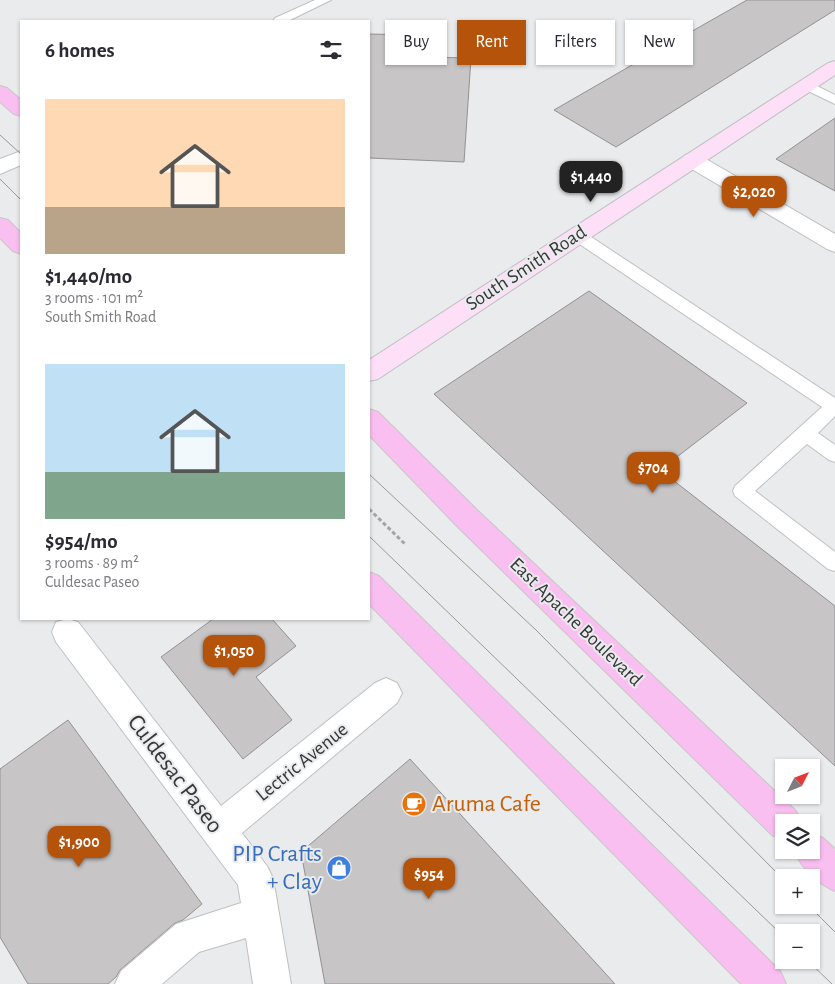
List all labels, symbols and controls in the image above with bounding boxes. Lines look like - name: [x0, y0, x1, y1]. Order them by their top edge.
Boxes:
- chip: Buy: [385, 20, 447, 65]
- chip: Rent: [457, 20, 526, 65]
- chip: Filters: [536, 20, 615, 65]
- chip: New: [625, 20, 693, 65]
- icon: filters: [317, 36, 345, 64]
- text: 6 homes: [45, 40, 115, 61]
- icon: home: [150, 131, 240, 221]
- pin: $1,440: [550, 160, 632, 203]
- text: $1,440: [570, 169, 612, 185]
- pin: $2,020: [713, 176, 795, 218]
- text: $2,020: [733, 184, 775, 200]
- street label: South Smith Road: [462, 222, 590, 314]
- text: $1,440/mo: [45, 266, 132, 287]
- text: 3 rooms · 101 m²: [45, 290, 143, 306]
- text: South Smith Road: [45, 309, 156, 325]
- icon: home: [150, 396, 240, 486]
- pin: $704: [623, 452, 683, 494]
- text: $704: [638, 460, 668, 476]
- text: $954/mo: [45, 531, 118, 552]
- street label: East Apache Boulevard: [506, 554, 646, 690]
- text: 3 rooms · 89 m²: [45, 555, 139, 571]
- text: Culdesac Paseo: [45, 574, 139, 590]
- pin: $1,050: [193, 634, 275, 677]
- text: $1,050: [214, 643, 254, 659]
- street label: Culdesac Paseo: [123, 710, 227, 838]
- street label: Lectric Avenue: [252, 719, 352, 805]
- north arrow: [775, 759, 820, 804]
- map controls: [775, 759, 820, 969]
- cafe icon: Aruma Cafe: [401, 791, 427, 817]
- place label: Aruma Cafe: [432, 792, 541, 816]
- button: layers: [775, 814, 820, 859]
- pin: $1,900: [38, 826, 120, 868]
- text: $1,900: [58, 834, 100, 850]
- place label: PIP Crafts + Clay: [232, 842, 322, 894]
- shop icon: PIP Crafts + Clay: [326, 855, 352, 881]
- pin: $954: [399, 858, 459, 900]
- text: $954: [414, 866, 444, 882]
- button: +: [775, 869, 820, 914]
- button: −: [775, 924, 820, 969]

